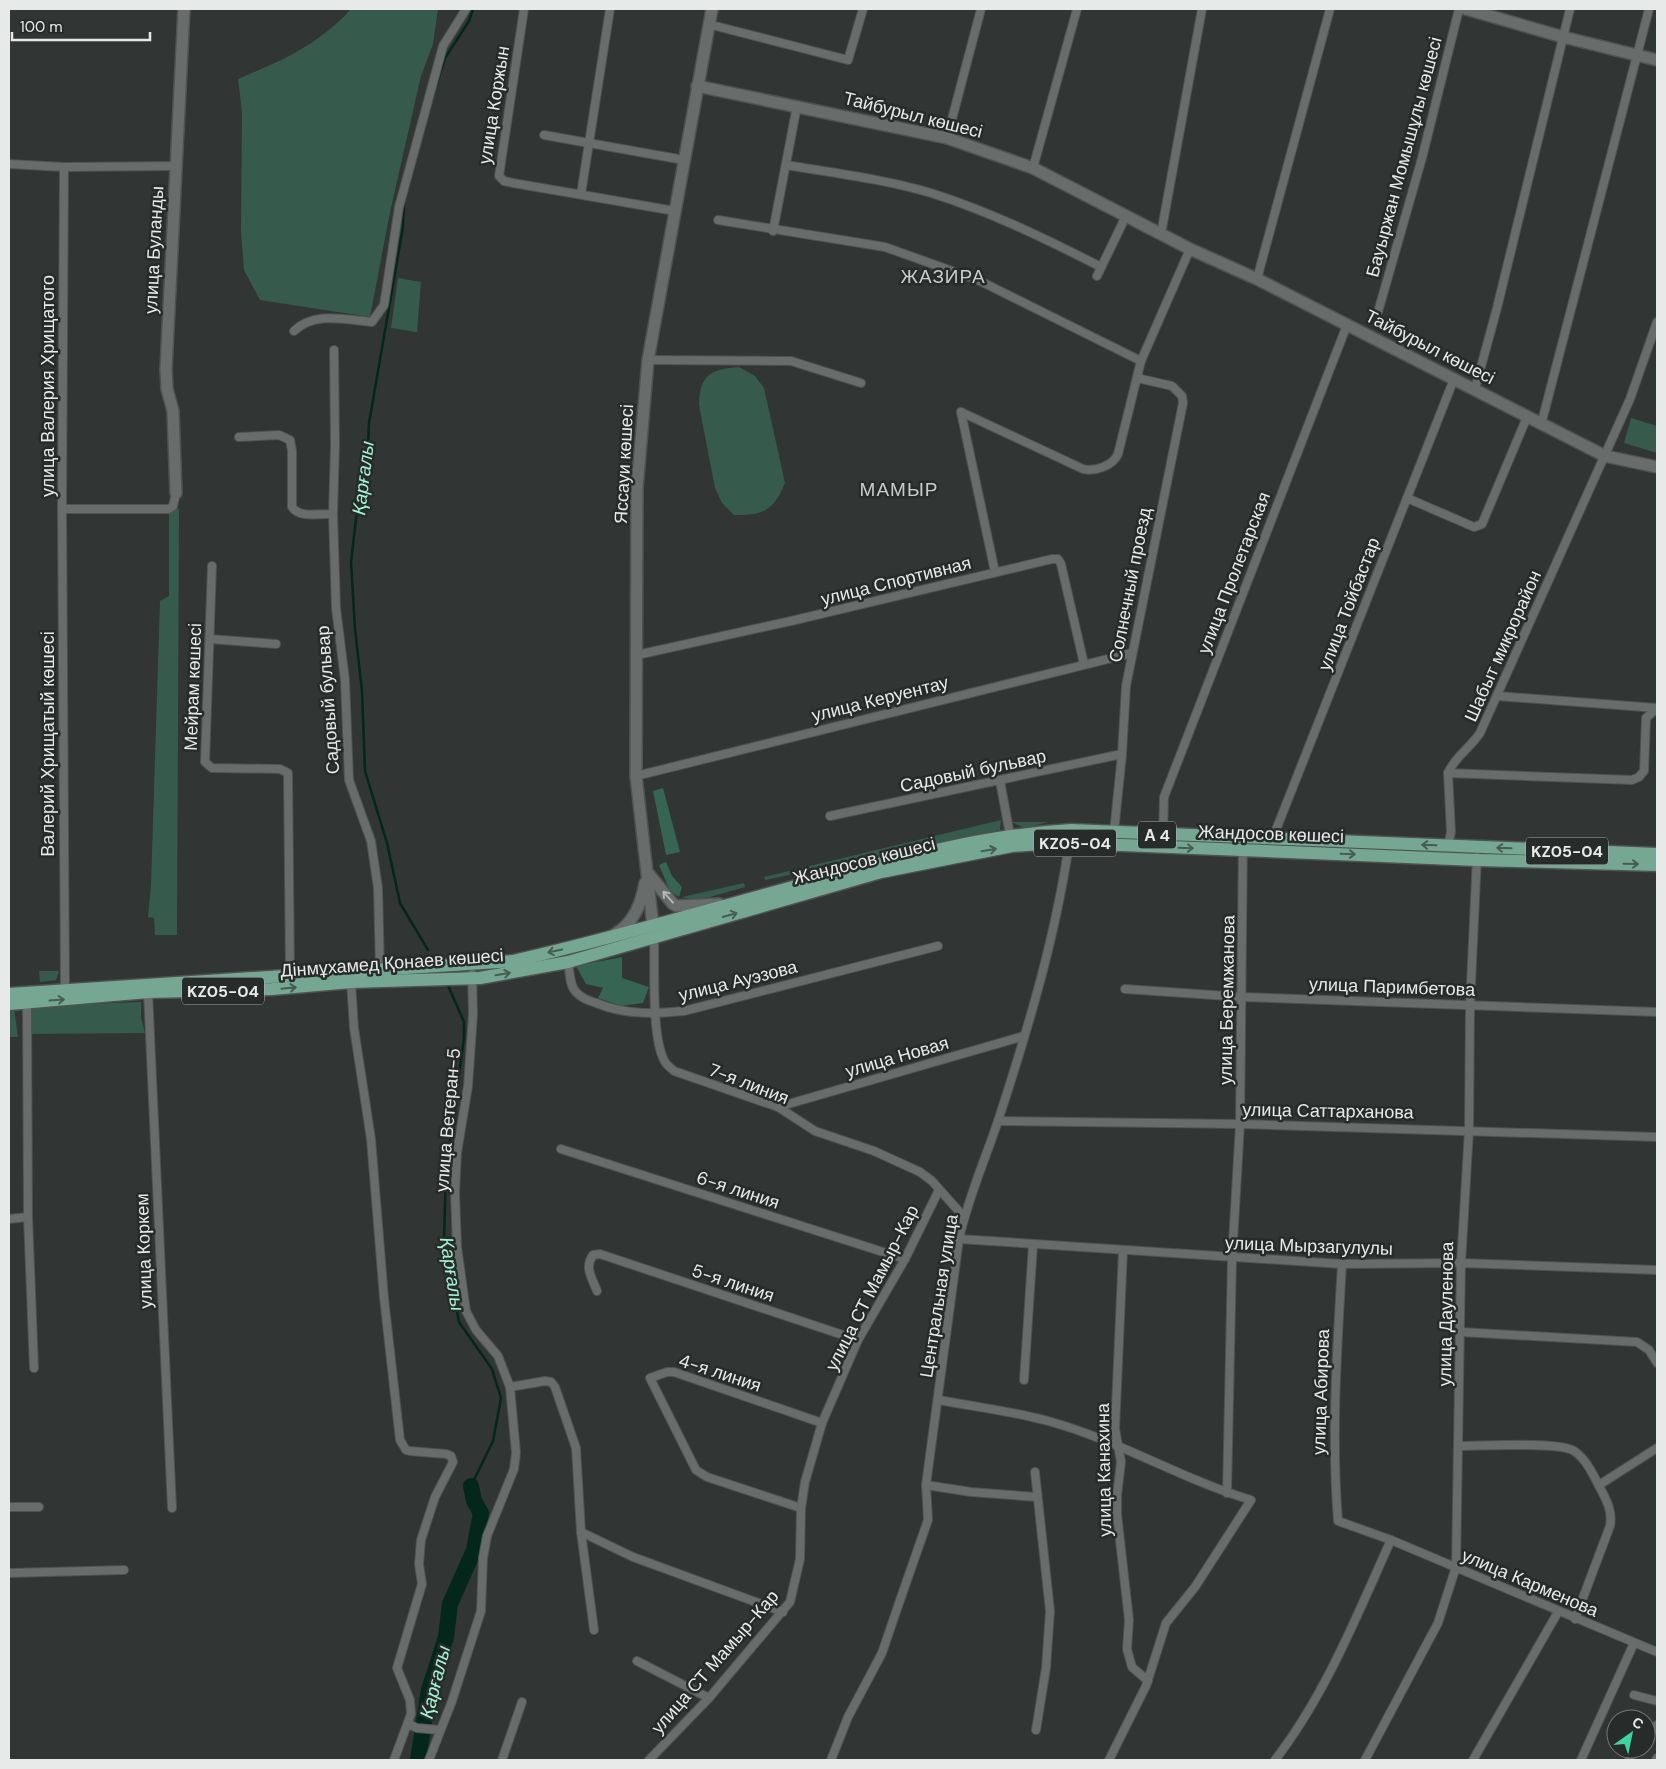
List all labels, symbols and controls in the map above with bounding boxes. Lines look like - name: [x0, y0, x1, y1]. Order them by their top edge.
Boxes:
- scale bar: [12, 10, 150, 42]
- text: 100 m: [20, 17, 63, 37]
- street label: Бауыржан Момышұлы көшесі: [1360, 34, 1448, 280]
- street label: улица Коржын: [473, 44, 515, 166]
- street label: Тайбурыл көшесі: [841, 86, 985, 144]
- street label: улица Буланды: [139, 185, 169, 315]
- district label: ЖАЗИРА: [900, 264, 986, 289]
- street label: улица Валерия Хрищатого: [36, 275, 60, 497]
- street label: Тайбурыл көшесі: [1361, 304, 1499, 390]
- street label: Яссауи көшесі: [609, 403, 639, 525]
- water label: Қарғалы: [346, 439, 380, 517]
- district label: МАМЫР: [860, 477, 938, 502]
- street label: улица Пролетарская: [1192, 488, 1276, 658]
- street label: Солнечный проезд: [1103, 505, 1157, 665]
- street label: улица Тойбастар: [1313, 534, 1385, 674]
- street label: улица Спортивная: [818, 551, 974, 611]
- street label: Шабыт микрорайон: [1459, 567, 1547, 725]
- street label: Мейрам көшесі: [179, 623, 207, 751]
- street label: Садовый бульвар: [311, 625, 345, 775]
- street label: Валерий Хрищатый көшесі: [36, 631, 60, 857]
- street label: улица Керуентау: [809, 670, 951, 728]
- street label: Садовый бульвар: [898, 744, 1048, 798]
- street label: Жандосов көшесі: [1198, 819, 1344, 849]
- road number: А 4: [1138, 822, 1176, 848]
- road number: KZ05-04: [1034, 830, 1116, 856]
- street label: Жандосов көшесі: [790, 832, 938, 890]
- road number: KZ05-04: [1526, 838, 1608, 864]
- one-way arrow: [1421, 841, 1437, 850]
- one-way arrow: [1178, 843, 1194, 852]
- one-way arrow: [1496, 844, 1512, 853]
- one-way arrow: [981, 845, 997, 855]
- one-way arrow: [1340, 850, 1356, 859]
- one-way arrow: [1623, 859, 1639, 868]
- one-way arrow: [662, 891, 673, 904]
- one-way arrow: [721, 910, 737, 920]
- street label: улица Беремжанова: [1214, 914, 1240, 1085]
- street label: Дінмұхамед Қонаев көшесі: [280, 943, 504, 983]
- one-way arrow: [548, 947, 564, 956]
- street label: улица Ауэзова: [676, 954, 801, 1007]
- one-way arrow: [494, 969, 510, 979]
- street label: улица Паримбетова: [1308, 972, 1477, 1002]
- road number: KZ05-04: [182, 978, 264, 1004]
- one-way arrow: [281, 983, 297, 993]
- one-way arrow: [49, 996, 65, 1005]
- street label: улица Новая: [843, 1031, 951, 1083]
- street label: улица Ветеран-5: [430, 1047, 466, 1193]
- street label: 7-я линия: [706, 1058, 792, 1110]
- street label: улица Саттарханова: [1242, 1098, 1415, 1125]
- street label: 6-я линия: [693, 1165, 783, 1215]
- street label: улица Коркем: [130, 1193, 158, 1309]
- street label: улица СТ Мамыр-Кар: [820, 1201, 924, 1375]
- street label: Центральная улица: [914, 1211, 964, 1380]
- street label: улица Мырзагулулы: [1225, 1231, 1393, 1261]
- water label: Қарғалы: [434, 1235, 470, 1313]
- street label: улица Дауленова: [1433, 1240, 1459, 1387]
- street label: 5-я линия: [689, 1258, 777, 1308]
- street label: улица Абирова: [1307, 1328, 1335, 1455]
- street label: 4-я линия: [676, 1348, 764, 1398]
- street label: улица Канахина: [1091, 1402, 1117, 1537]
- street label: улица Карменова: [1458, 1543, 1603, 1623]
- street label: улица СТ Мамыр-Кар: [646, 1585, 784, 1739]
- water label: Қарғалы: [414, 1643, 456, 1721]
- north arrow: [1606, 1709, 1656, 1759]
- text: С: [1629, 1713, 1647, 1733]

